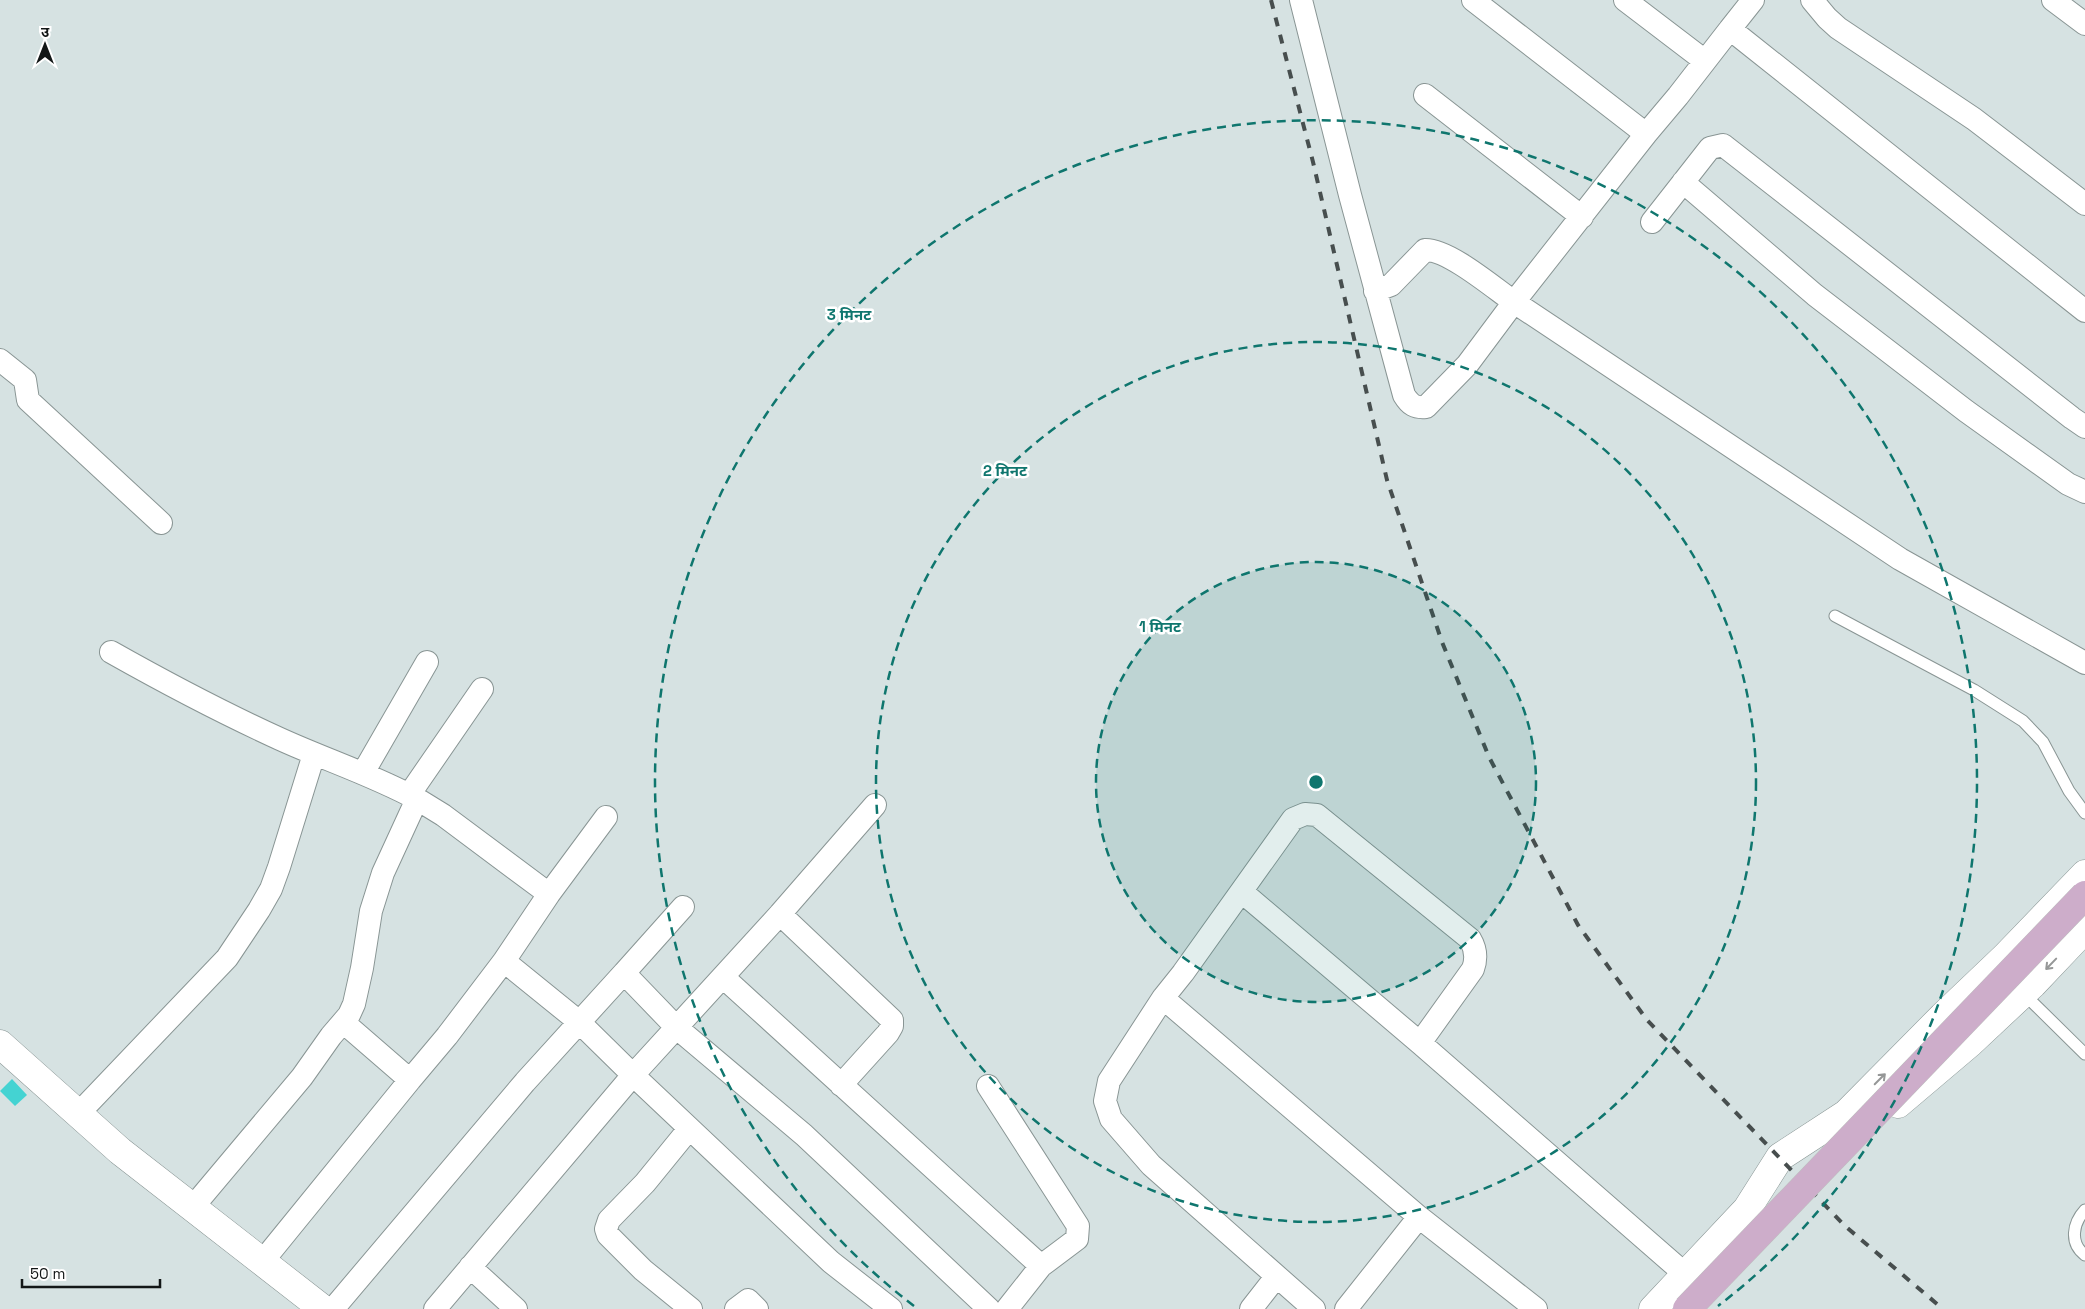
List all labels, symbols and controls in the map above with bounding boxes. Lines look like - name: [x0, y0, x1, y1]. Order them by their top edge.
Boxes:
- north arrow: [20, 20, 70, 70]
- text: उ: [41, 23, 50, 41]
- text: 3 मिनट: [827, 305, 872, 324]
- text: 2 मिनट: [983, 461, 1028, 480]
- text: 1 मिनट: [1139, 617, 1182, 636]
- centre of rings: [1307, 773, 1325, 791]
- one-way arrow: [2045, 958, 2057, 971]
- one-way arrow: [1874, 1073, 1886, 1086]
- scale bar: [22, 1256, 160, 1288]
- text: 50 m: [30, 1264, 65, 1283]

